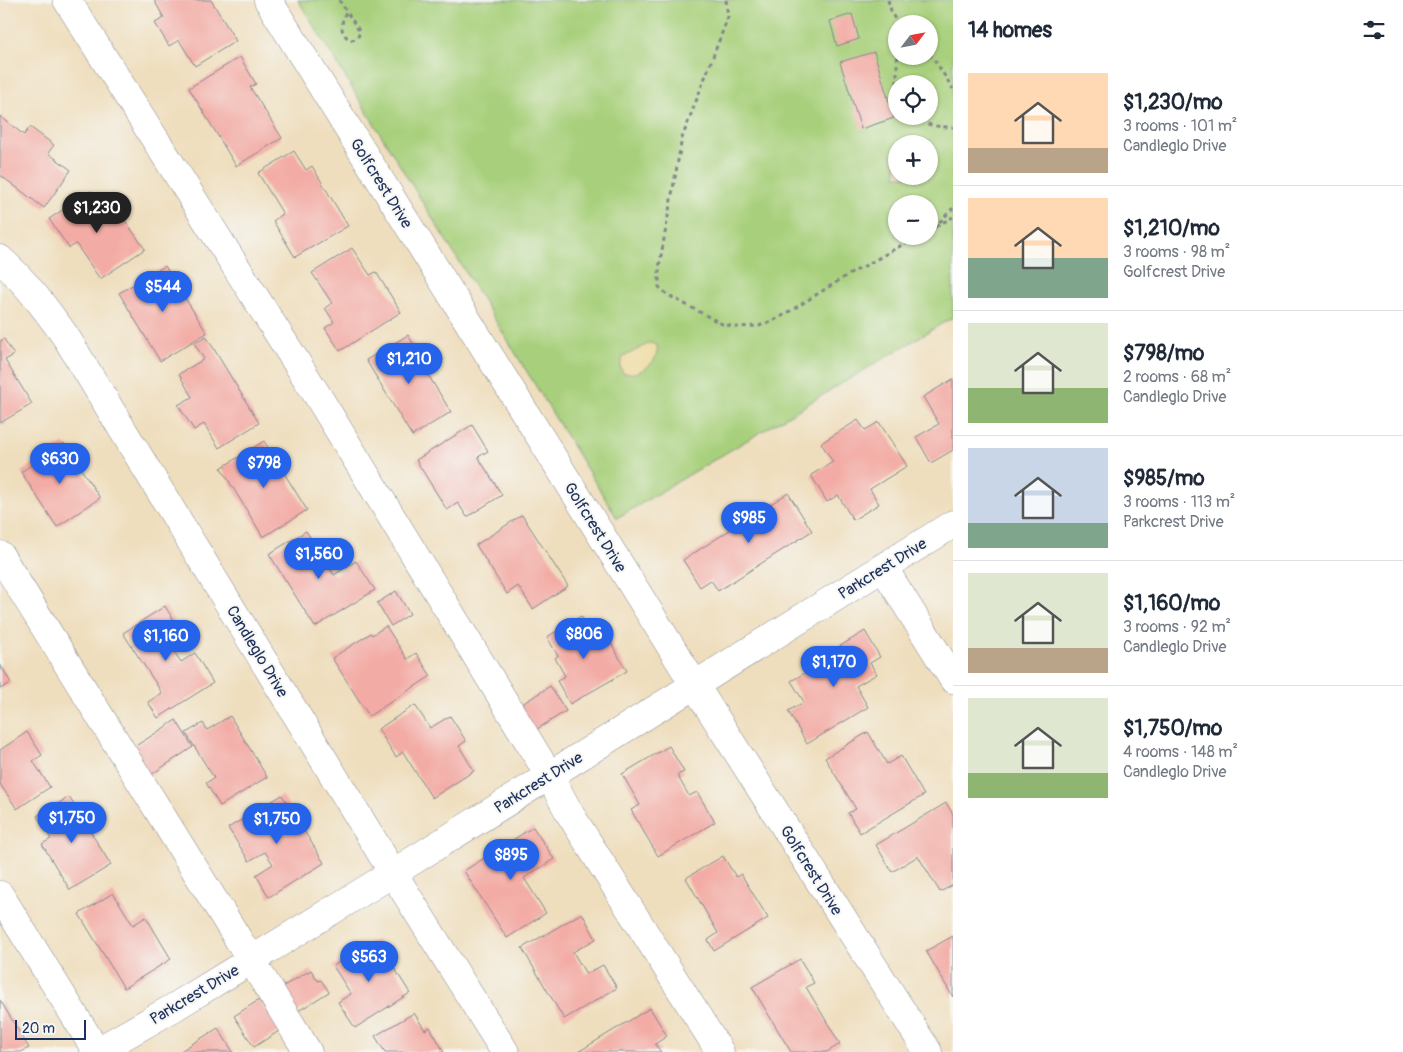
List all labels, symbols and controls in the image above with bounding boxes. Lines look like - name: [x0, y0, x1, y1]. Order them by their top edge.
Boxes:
- north arrow: [888, 15, 938, 65]
- map controls: [888, 15, 938, 245]
- icon: filters: [1360, 16, 1388, 44]
- text: 14 homes: [968, 17, 1052, 44]
- button: locate: [888, 75, 938, 125]
- text: $1,230/mo: [1123, 89, 1223, 116]
- icon: home: [1008, 93, 1068, 153]
- text: 3 rooms · 101 m²: [1123, 116, 1237, 136]
- street label: Golfcrest Drive: [346, 135, 417, 232]
- button: +: [888, 135, 938, 185]
- text: Candleglo Drive: [1123, 136, 1227, 156]
- pin: $1,230: [56, 192, 138, 234]
- button: −: [888, 195, 938, 245]
- text: $1,230: [73, 198, 121, 218]
- text: $1,210/mo: [1123, 215, 1220, 242]
- icon: home: [1008, 218, 1068, 278]
- text: 3 rooms · 98 m²: [1123, 242, 1230, 262]
- text: Golfcrest Drive: [1123, 262, 1225, 282]
- pin: $544: [133, 270, 193, 313]
- text: $544: [145, 277, 181, 297]
- text: $798/mo: [1123, 340, 1204, 367]
- pin: $1,210: [368, 342, 450, 385]
- icon: home: [1008, 343, 1068, 403]
- text: $1,210: [386, 349, 432, 369]
- text: 2 rooms · 68 m²: [1123, 367, 1231, 387]
- text: Candleglo Drive: [1123, 387, 1227, 407]
- pin: $630: [30, 442, 90, 485]
- pin: $798: [234, 446, 294, 489]
- text: $630: [41, 449, 79, 469]
- text: $798: [247, 453, 281, 473]
- text: $985/mo: [1123, 465, 1205, 492]
- icon: home: [1008, 468, 1068, 528]
- street label: Golfcrest Drive: [560, 479, 631, 576]
- text: 3 rooms · 113 m²: [1123, 492, 1235, 512]
- pin: $985: [719, 502, 779, 544]
- text: $985: [732, 508, 766, 528]
- text: Parkcrest Drive: [1123, 512, 1224, 532]
- street label: Parkcrest Drive: [835, 534, 931, 604]
- pin: $1,560: [278, 538, 360, 580]
- text: $1,560: [295, 544, 343, 564]
- text: $1,160/mo: [1123, 590, 1220, 617]
- icon: home: [1008, 593, 1068, 653]
- street label: Candleglo Drive: [222, 602, 292, 701]
- text: 3 rooms · 92 m²: [1123, 617, 1231, 637]
- pin: $806: [554, 618, 614, 660]
- pin: $1,160: [125, 620, 207, 662]
- text: $806: [566, 624, 602, 644]
- text: $1,160: [143, 626, 189, 646]
- text: Candleglo Drive: [1123, 637, 1227, 657]
- pin: $1,170: [793, 646, 875, 688]
- text: $1,170: [812, 652, 856, 672]
- text: $1,750/mo: [1123, 715, 1222, 742]
- icon: home: [1008, 718, 1068, 778]
- text: 4 rooms · 148 m²: [1123, 742, 1238, 762]
- street label: Parkcrest Drive: [491, 748, 587, 818]
- text: Candleglo Drive: [1123, 762, 1227, 782]
- pin: $1,750: [31, 802, 113, 844]
- pin: $1,750: [236, 802, 318, 845]
- text: $1,750: [48, 808, 96, 828]
- text: $1,750: [253, 809, 301, 829]
- street label: Golfcrest Drive: [776, 822, 847, 919]
- pin: $895: [481, 838, 541, 881]
- text: $895: [494, 845, 528, 865]
- pin: $563: [339, 940, 399, 983]
- text: $563: [351, 947, 387, 967]
- street label: Parkcrest Drive: [146, 960, 243, 1029]
- scale bar: [15, 1017, 86, 1040]
- text: 20 m: [22, 1020, 55, 1037]

